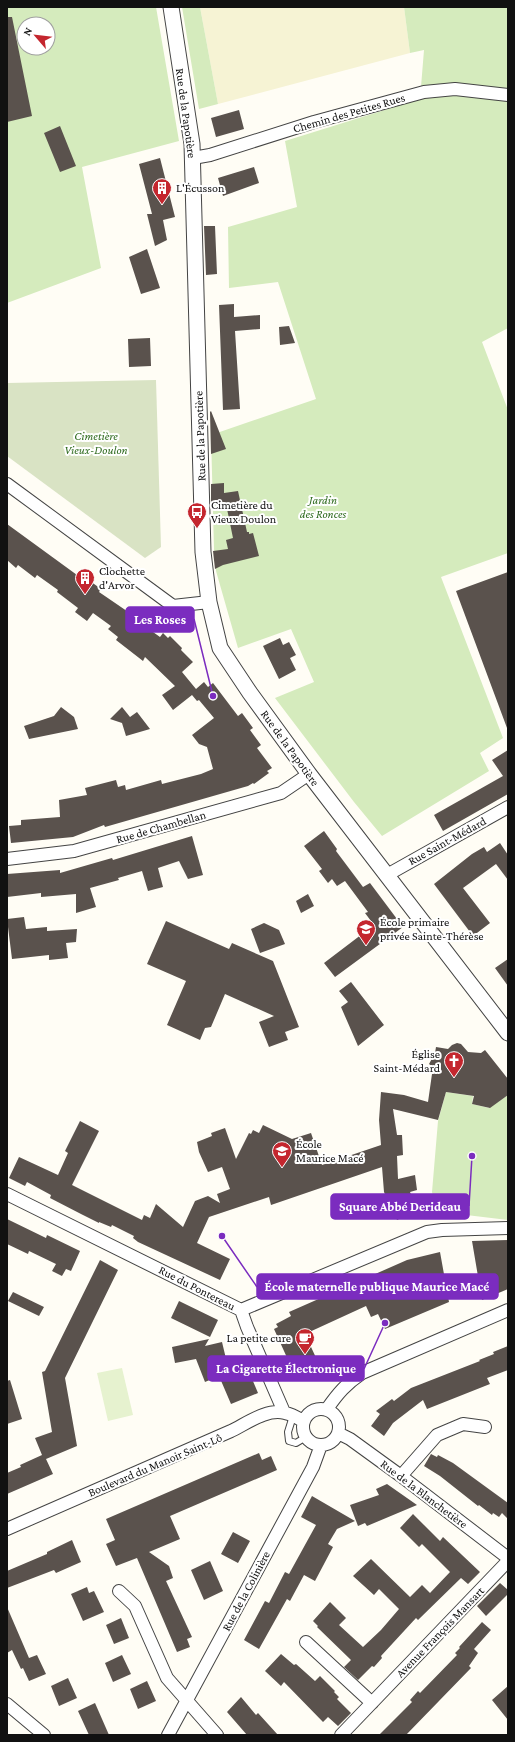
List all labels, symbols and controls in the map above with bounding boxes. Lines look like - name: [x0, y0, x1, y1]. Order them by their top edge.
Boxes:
- north arrow: [16, 16, 56, 56]
- text: N: [20, 25, 34, 37]
- street label: Rue de la Papotière: [173, 67, 199, 159]
- street label: Chemin des Petites Rues: [291, 90, 407, 136]
- building icon: L'Écusson: [151, 177, 173, 205]
- place label: L'Écusson: [176, 181, 225, 195]
- street label: Rue de la Papotière: [191, 391, 209, 481]
- park label: Cimetière Vieux-Doulon: [64, 429, 128, 457]
- park label: Jardin des Ronces: [300, 493, 346, 521]
- place label: Cimetière du Vieux Doulon: [211, 498, 277, 526]
- bus stop icon: Cimetière du Vieux Doulon: [186, 501, 208, 529]
- place label: Clochette d'Arvor: [99, 564, 145, 592]
- building icon: Clochette d'Arvor: [74, 567, 96, 595]
- callout: Les Roses: [126, 607, 194, 632]
- text: Les Roses: [134, 612, 186, 627]
- street label: Rue de la Papotière: [258, 707, 322, 789]
- street label: Rue de Chambellan: [115, 807, 208, 847]
- street label: Rue Saint-Médard: [406, 813, 489, 868]
- place label: École primaire privée Sainte-Thérèse: [380, 915, 484, 943]
- school or university icon: École primaire privée Sainte-Thérèse: [355, 918, 377, 946]
- place label: Église Saint-Médard: [374, 1047, 441, 1075]
- church icon: Église Saint-Médard: [443, 1050, 465, 1078]
- place label: École Maurice Macé: [296, 1137, 363, 1165]
- school or university icon: École Maurice Macé: [271, 1140, 293, 1168]
- callout: Square Abbé Derideau: [331, 1194, 469, 1219]
- text: Square Abbé Derideau: [339, 1199, 462, 1214]
- street label: Rue du Pontereau: [156, 1263, 238, 1314]
- callout: École maternelle publique Maurice Macé: [257, 1274, 498, 1299]
- text: École maternelle publique Maurice Macé: [265, 1279, 489, 1294]
- cafe icon: La petite cure: [294, 1327, 316, 1355]
- place label: La petite cure: [226, 1331, 291, 1345]
- callout: La Cigarette Électronique: [208, 1356, 364, 1381]
- text: La Cigarette Électronique: [216, 1361, 356, 1376]
- street label: Boulevard du Manoir Saint-Lô: [86, 1430, 224, 1500]
- street label: Rue de la Blanchetière: [378, 1457, 470, 1531]
- street label: Rue de la Colinière: [219, 1549, 273, 1633]
- street label: Avenue François Mansart: [393, 1583, 488, 1680]

